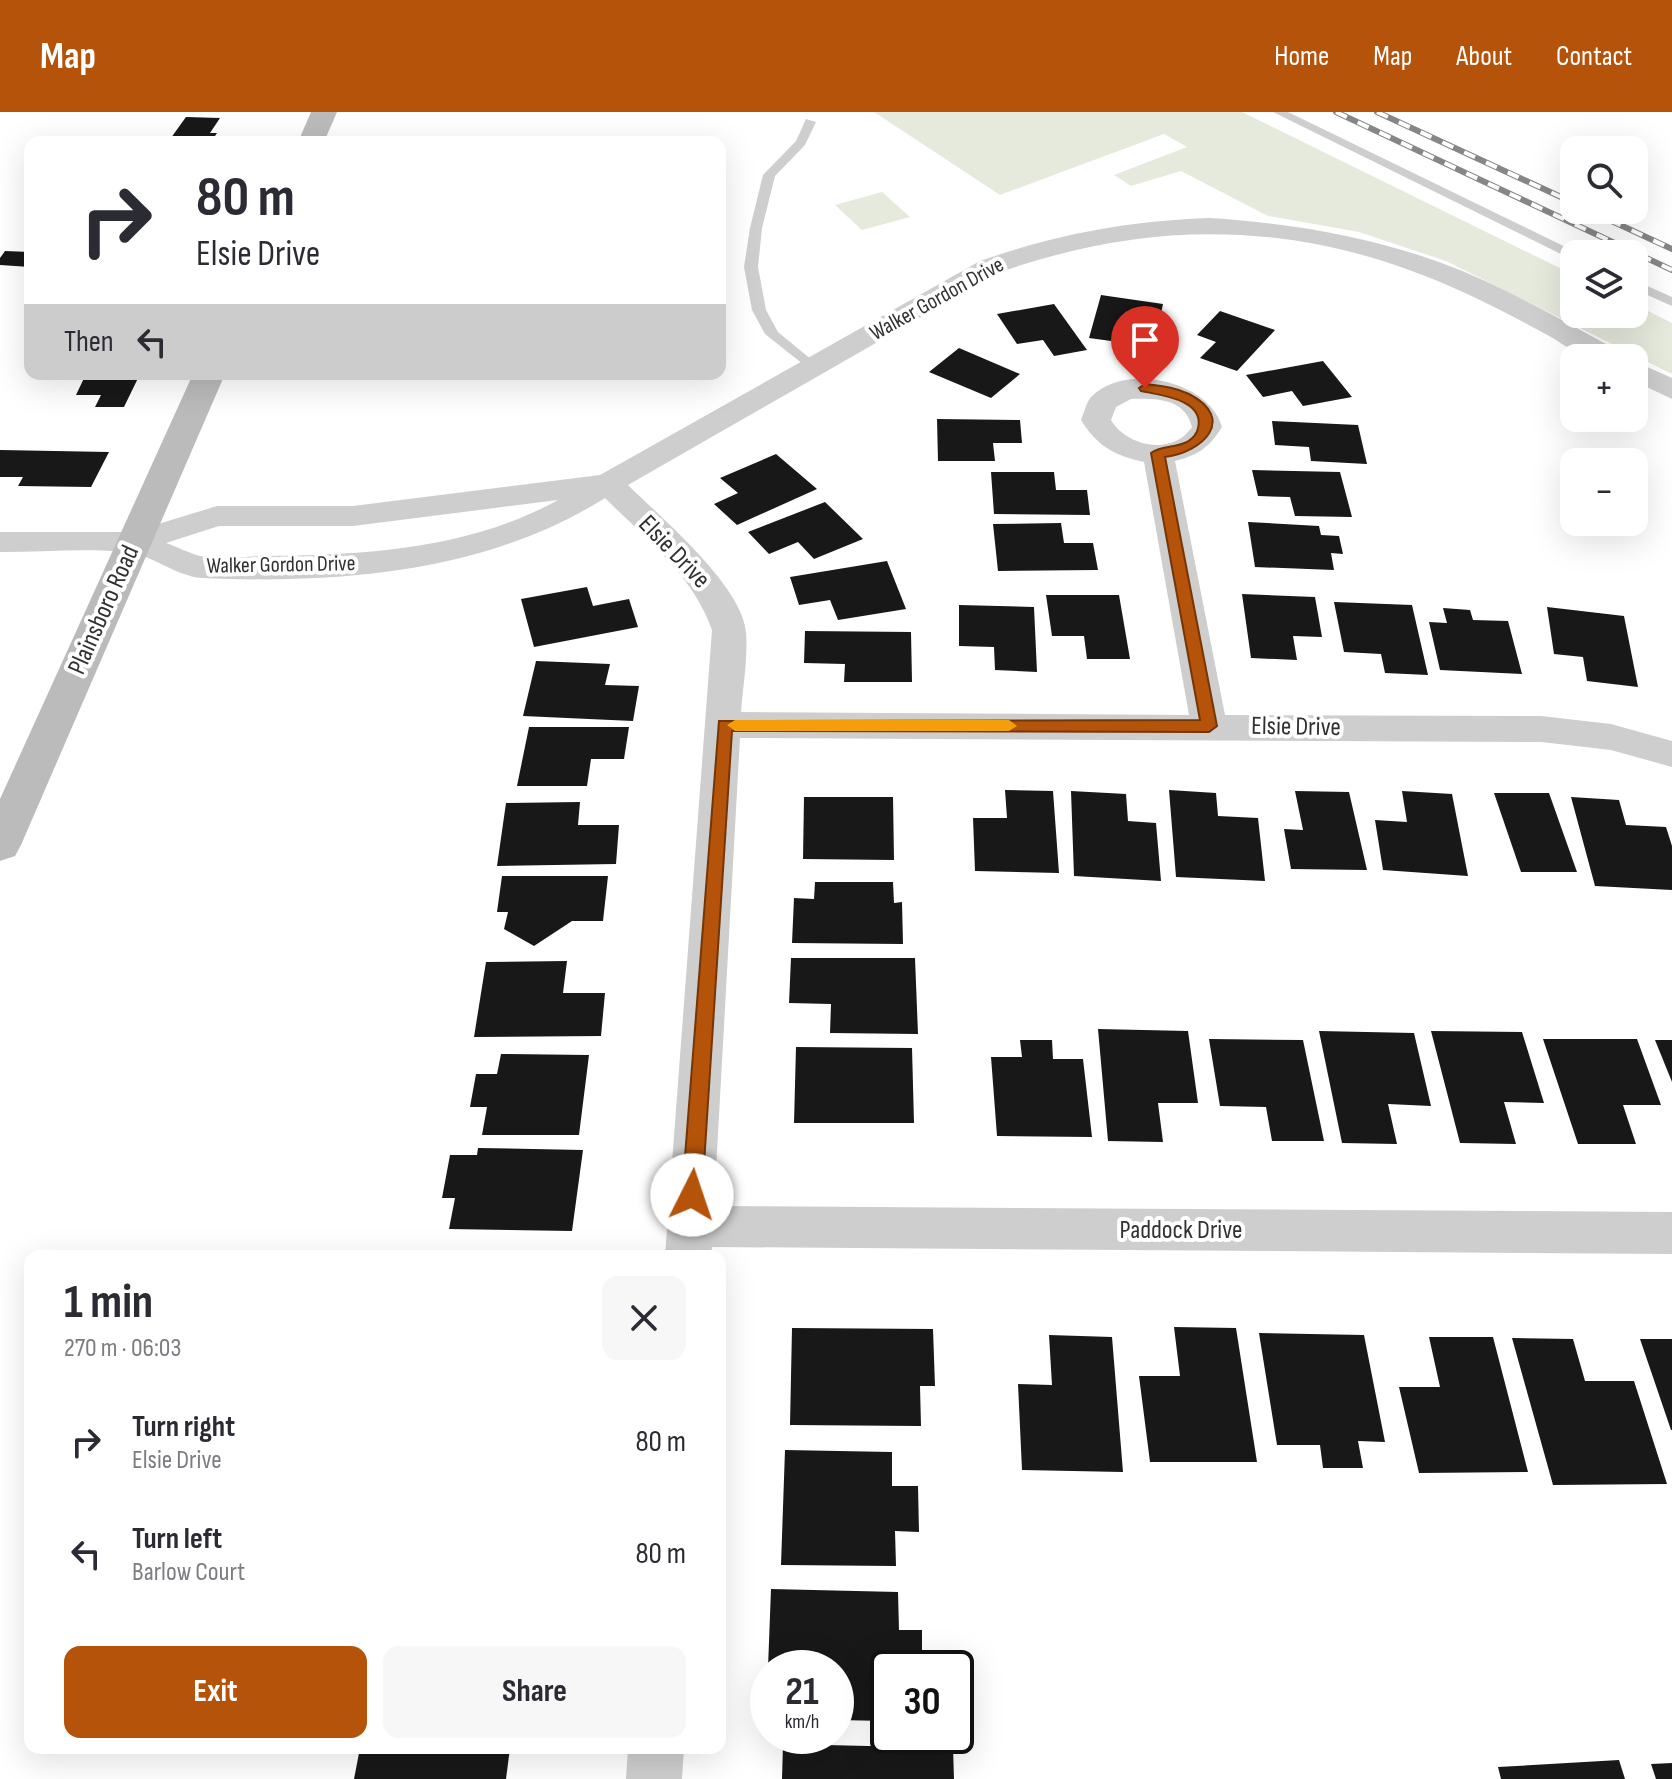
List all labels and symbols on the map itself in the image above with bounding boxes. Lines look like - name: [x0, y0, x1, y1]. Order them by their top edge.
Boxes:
- street label: Walker Gordon Drive: [865, 251, 1009, 347]
- pin: [1111, 306, 1179, 388]
- street label: Elsie Drive: [632, 509, 716, 595]
- street label: Plainsboro Road: [62, 541, 146, 679]
- street label: Walker Gordon Drive: [206, 550, 356, 580]
- street label: Elsie Drive: [1251, 711, 1341, 743]
- position arrow: [650, 1153, 734, 1237]
- street label: Paddock Drive: [1120, 1215, 1242, 1246]
- speed limit sign: 30: [870, 1650, 974, 1754]

